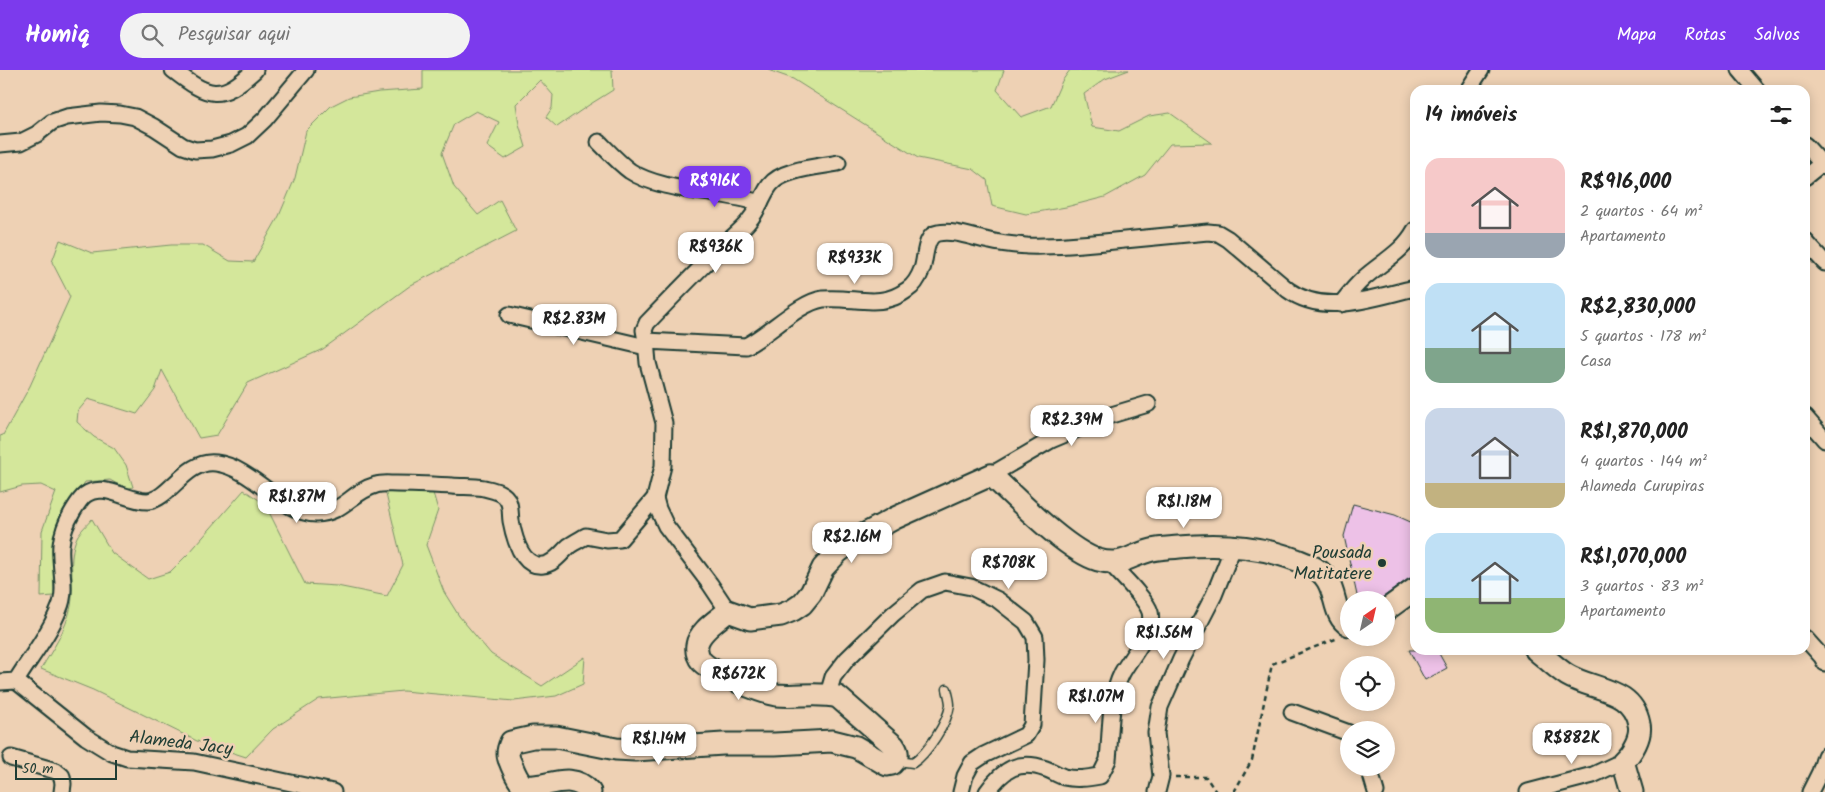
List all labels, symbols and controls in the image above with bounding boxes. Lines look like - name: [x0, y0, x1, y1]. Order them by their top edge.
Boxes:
- search box: [120, 13, 470, 58]
- text: Homiq: [25, 16, 90, 55]
- text: Pesquisar aqui: [178, 20, 290, 50]
- icon: search: [138, 21, 166, 49]
- text: Mapa: [1617, 21, 1656, 50]
- text: Rotas: [1684, 21, 1726, 50]
- text: Salvos: [1754, 21, 1800, 50]
- text: 14 imóveis: [1425, 99, 1517, 132]
- icon: filters: [1767, 101, 1795, 129]
- pin: R$916K: [674, 166, 756, 208]
- text: R$916,000: [1580, 166, 1671, 199]
- text: R$916K: [690, 169, 740, 194]
- icon: home: [1465, 178, 1525, 238]
- text: 2 quartos · 64 m²: [1580, 199, 1702, 224]
- text: Apartamento: [1580, 224, 1666, 249]
- pin: R$936K: [675, 232, 757, 274]
- text: R$936K: [689, 235, 743, 260]
- pin: R$933K: [814, 242, 896, 285]
- text: R$933K: [828, 246, 882, 271]
- text: R$2,830,000: [1580, 291, 1695, 324]
- icon: home: [1465, 303, 1525, 363]
- pin: R$2.83M: [528, 304, 620, 346]
- text: R$2.83M: [543, 307, 605, 332]
- text: 5 quartos · 178 m²: [1580, 324, 1706, 349]
- text: Casa: [1580, 349, 1611, 374]
- pin: R$2.39M: [1026, 404, 1118, 447]
- text: R$2.39M: [1041, 408, 1103, 433]
- text: R$1,870,000: [1580, 416, 1688, 449]
- icon: home: [1465, 428, 1525, 488]
- text: 4 quartos · 144 m²: [1580, 449, 1707, 474]
- text: Alameda Curupiras: [1580, 474, 1704, 499]
- pin: R$1.87M: [251, 482, 343, 524]
- text: R$1.87M: [269, 485, 325, 510]
- pin: R$1.18M: [1138, 486, 1230, 529]
- text: R$1.18M: [1157, 490, 1211, 515]
- pin: R$2.16M: [806, 522, 898, 564]
- text: R$2.16M: [823, 525, 881, 550]
- place label: Pousada Matitatere: [1294, 539, 1372, 589]
- text: R$1,070,000: [1580, 541, 1686, 574]
- pin: R$708K: [968, 548, 1050, 590]
- text: R$708K: [982, 551, 1036, 576]
- icon: home: [1465, 553, 1525, 613]
- marker: Pousada Matitatere: [1376, 557, 1388, 569]
- text: 3 quartos · 83 m²: [1580, 574, 1703, 599]
- north arrow: [1340, 591, 1395, 646]
- map controls: [1340, 591, 1395, 776]
- text: Apartamento: [1580, 599, 1666, 624]
- pin: R$1.56M: [1118, 618, 1210, 660]
- text: R$1.56M: [1136, 621, 1192, 646]
- button: locate: [1340, 656, 1395, 711]
- pin: R$672K: [698, 658, 780, 701]
- text: R$672K: [712, 662, 766, 687]
- pin: R$1.07M: [1050, 682, 1142, 724]
- text: R$1.07M: [1068, 685, 1124, 710]
- button: layers: [1340, 721, 1395, 776]
- pin: R$882K: [1531, 722, 1613, 765]
- street label: Alameda Jacy: [128, 723, 235, 765]
- pin: R$1.14M: [613, 724, 705, 766]
- text: R$882K: [1544, 726, 1600, 751]
- text: R$1.14M: [632, 727, 686, 752]
- scale bar: [15, 757, 118, 780]
- text: 50 m: [22, 758, 53, 780]

